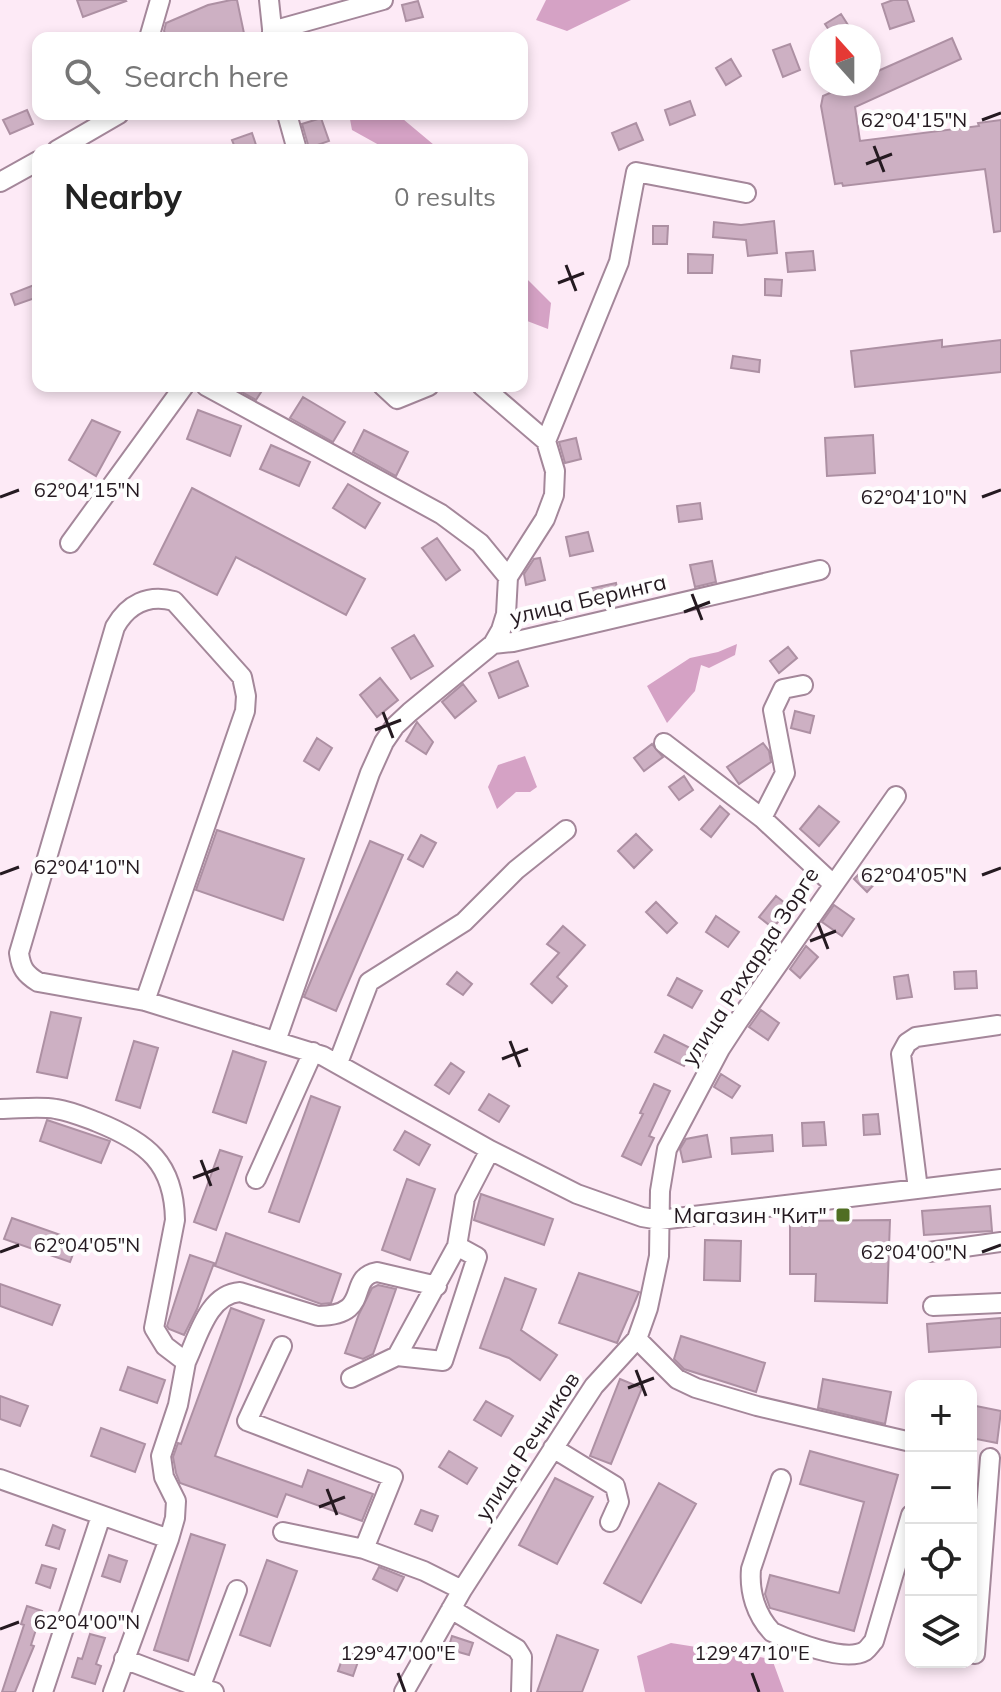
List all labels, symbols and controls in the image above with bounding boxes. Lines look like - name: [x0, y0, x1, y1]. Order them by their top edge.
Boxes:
- north arrow: [809, 24, 881, 96]
- search box: [32, 32, 528, 120]
- icon: search: [60, 54, 104, 98]
- text: Search here: [124, 57, 289, 95]
- text: 62°04'15"N: [861, 107, 967, 132]
- text: Nearby: [64, 175, 182, 218]
- text: 0 results: [394, 180, 496, 213]
- text: 62°04'15"N: [34, 477, 140, 502]
- text: 62°04'10"N: [861, 484, 967, 509]
- street label: улица Беринга: [507, 567, 669, 631]
- text: 62°04'10"N: [34, 854, 140, 879]
- street label: улица Рихарда Зорге: [675, 862, 825, 1070]
- text: 62°04'05"N: [861, 862, 967, 887]
- place label: Магазин "Кит": [674, 1201, 827, 1229]
- marker: Магазин "Кит": [834, 1206, 852, 1224]
- text: 62°04'05"N: [34, 1232, 140, 1257]
- text: 62°04'00"N: [861, 1239, 967, 1264]
- street label: улица Речников: [469, 1366, 585, 1526]
- map controls: [905, 1380, 977, 1668]
- button: +: [905, 1380, 977, 1452]
- button: −: [905, 1452, 977, 1524]
- button: locate: [905, 1524, 977, 1596]
- button: layers: [905, 1596, 977, 1668]
- text: 62°04'00"N: [34, 1609, 140, 1634]
- text: 129°47'00"E: [340, 1640, 456, 1665]
- text: 129°47'10"E: [694, 1640, 810, 1665]

